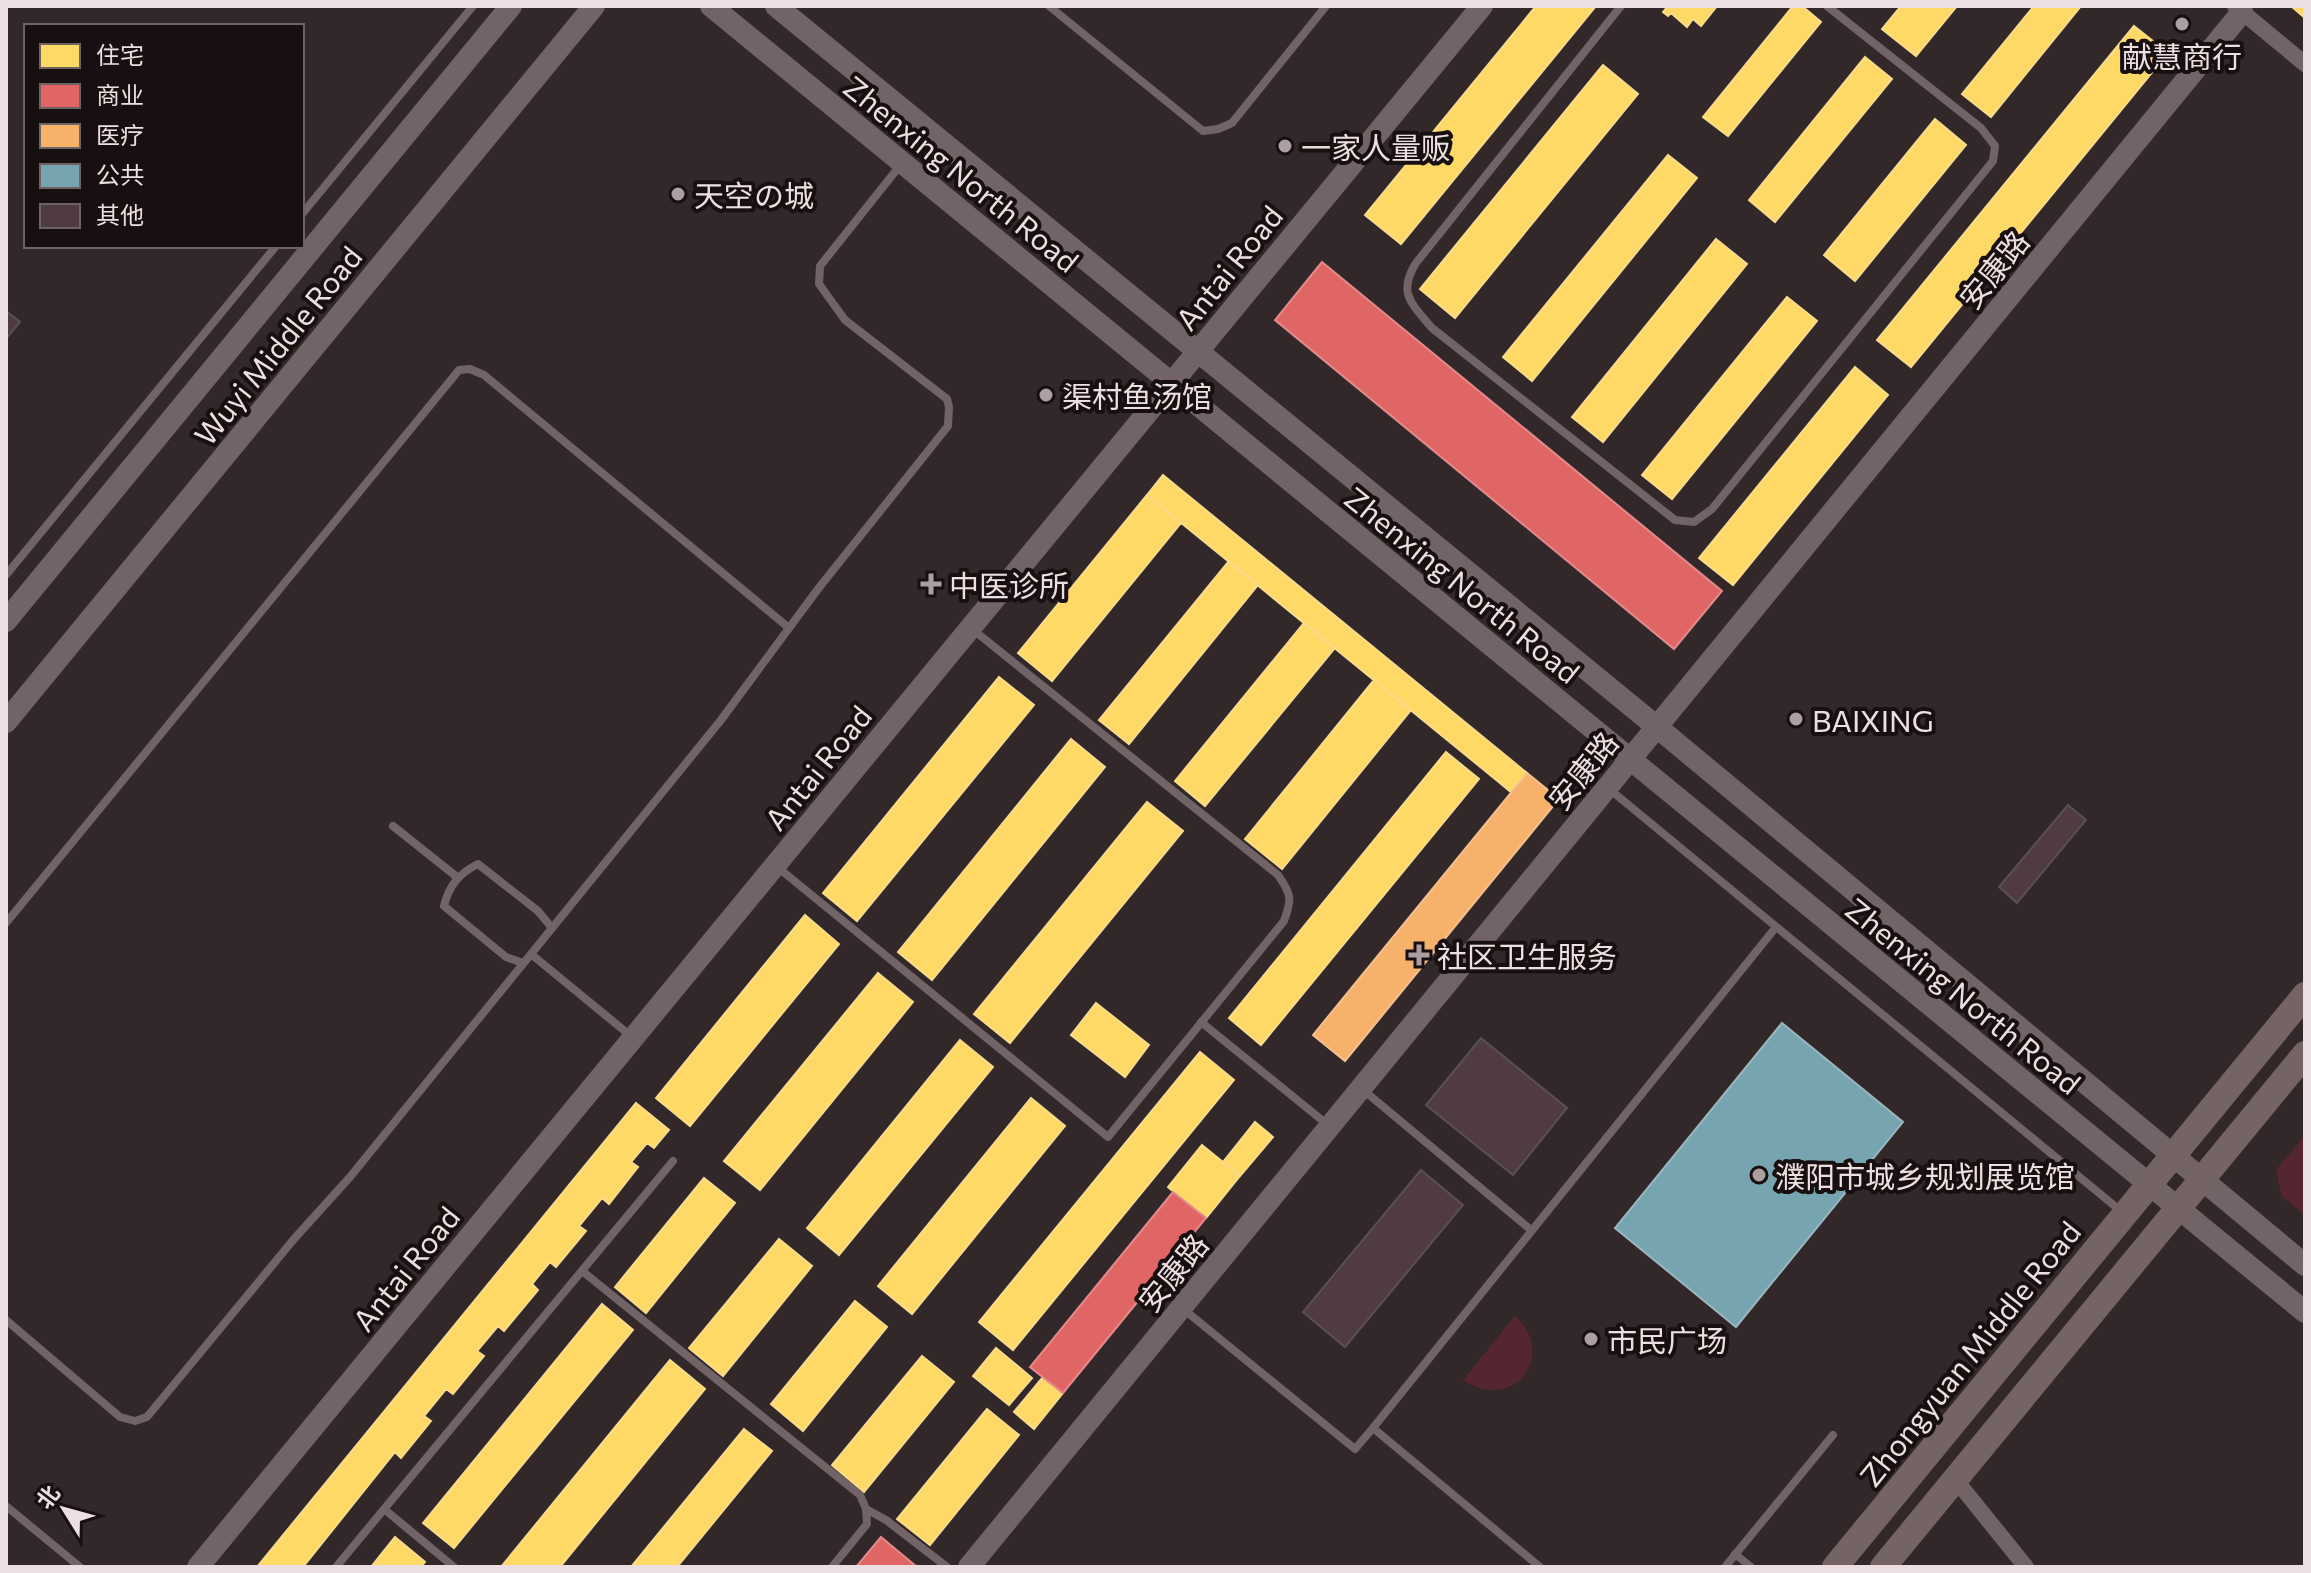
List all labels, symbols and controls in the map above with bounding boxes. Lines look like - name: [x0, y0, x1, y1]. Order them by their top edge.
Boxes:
- marker: 献慧商行: [2173, 15, 2191, 33]
- legend: [24, 24, 304, 248]
- place label: 献慧商行: [2122, 37, 2242, 74]
- text: 住宅: [96, 40, 144, 69]
- street label: Zhenxing North Road: [837, 67, 1087, 279]
- text: 商业: [96, 80, 144, 109]
- text: 医疗: [96, 120, 144, 149]
- place label: 一家人量贩: [1301, 128, 1451, 165]
- marker: 一家人量贩: [1276, 137, 1294, 155]
- text: 公共: [96, 160, 144, 189]
- place label: 天空の城: [694, 176, 814, 213]
- marker: 天空の城: [669, 185, 687, 203]
- street label: Antai Road: [1167, 197, 1289, 337]
- text: 其他: [96, 200, 144, 229]
- street label: 安康路: [1950, 222, 2036, 316]
- street label: Wuyi Middle Road: [185, 238, 369, 452]
- place label: 渠村鱼汤馆: [1062, 377, 1212, 414]
- marker: 渠村鱼汤馆: [1037, 386, 1055, 404]
- street label: Zhenxing North Road: [1338, 478, 1588, 690]
- place label: 中医诊所: [949, 566, 1069, 603]
- marker: 中医诊所: [920, 573, 942, 595]
- street label: Antai Road: [756, 697, 878, 837]
- place label: BAIXING: [1812, 701, 1934, 738]
- marker: BAIXING: [1787, 710, 1805, 728]
- street label: 安康路: [1539, 723, 1625, 817]
- street label: Zhenxing North Road: [1839, 889, 2089, 1101]
- place label: 社区卫生服务: [1437, 937, 1617, 974]
- marker: 社区卫生服务: [1408, 944, 1430, 966]
- place label: 濮阳市城乡规划展览馆: [1775, 1157, 2075, 1194]
- marker: 濮阳市城乡规划展览馆: [1750, 1166, 1768, 1184]
- street label: Antai Road: [344, 1198, 466, 1338]
- street label: Zhongyuan Middle Road: [1851, 1213, 2087, 1493]
- street label: 安康路: [1129, 1225, 1215, 1319]
- place label: 市民广场: [1607, 1321, 1727, 1358]
- marker: 市民广场: [1582, 1330, 1600, 1348]
- north arrow: [24, 1469, 104, 1549]
- text: 北: [30, 1480, 65, 1514]

